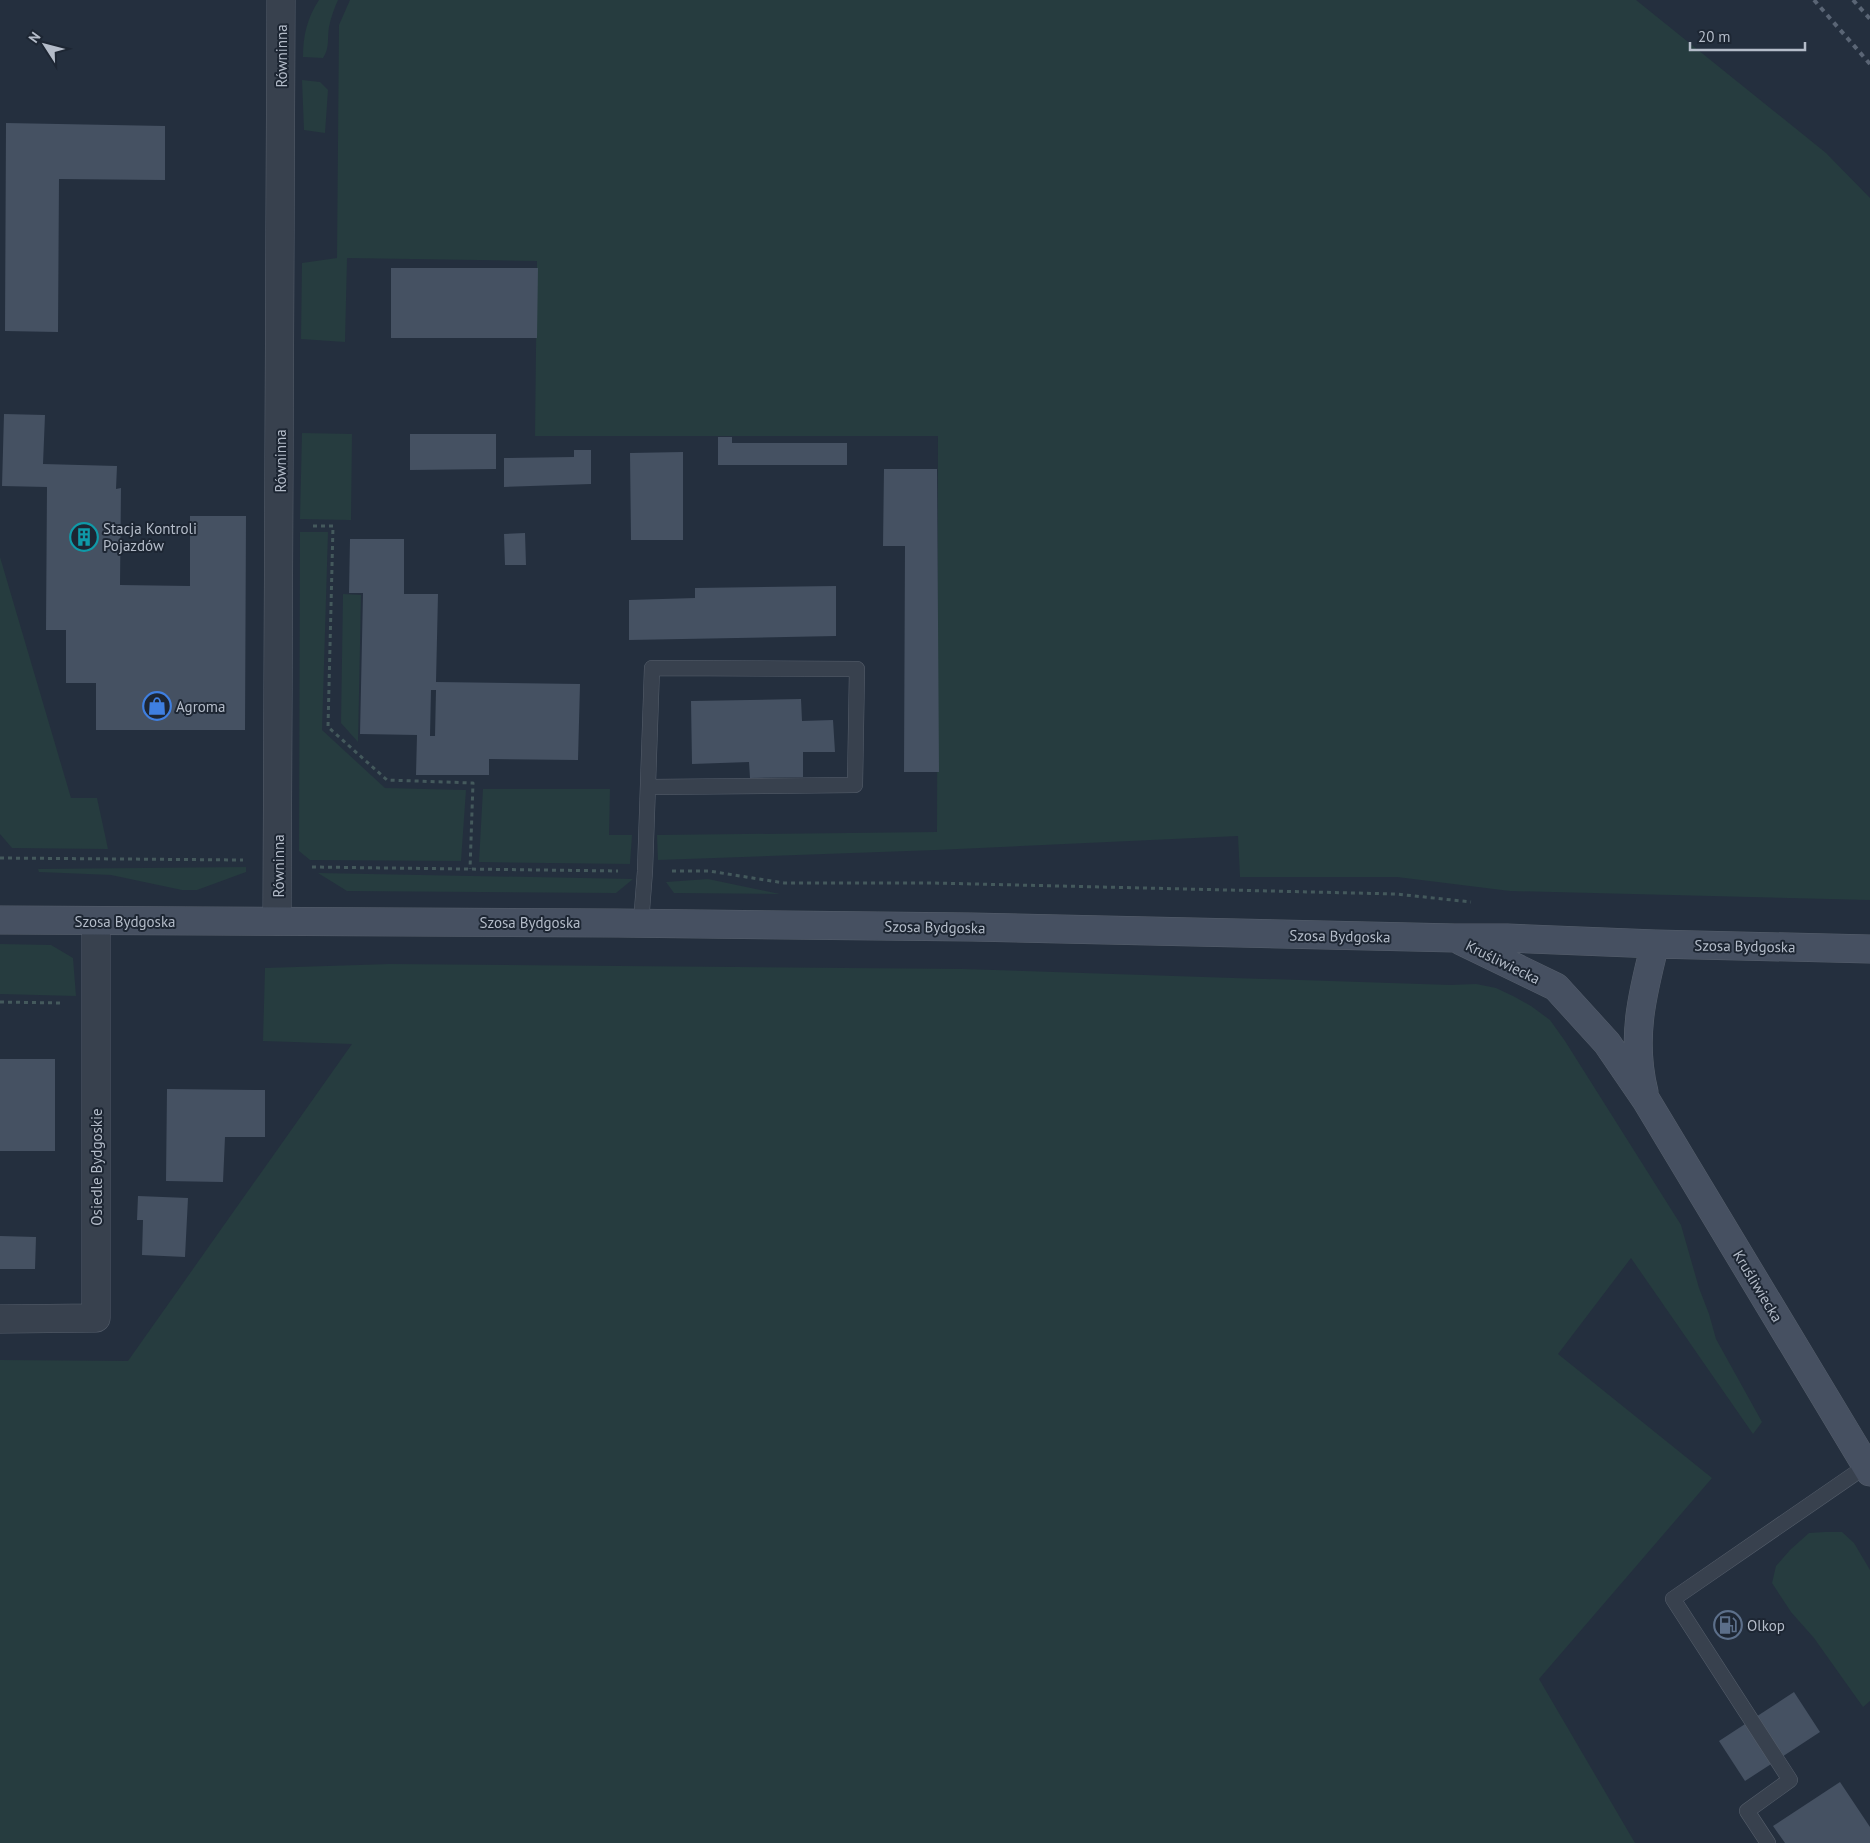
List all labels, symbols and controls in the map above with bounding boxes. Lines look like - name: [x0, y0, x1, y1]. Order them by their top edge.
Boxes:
- north arrow: [20, 20, 70, 70]
- scale bar: [1690, 20, 1805, 52]
- street label: Równinna: [272, 24, 291, 88]
- text: 20 m: [1698, 27, 1731, 46]
- text: N: [24, 28, 44, 46]
- street label: Równinna: [271, 429, 290, 493]
- place label: Stacja Kontroli Pojazdów: [103, 519, 197, 555]
- building icon: Stacja Kontroli Pojazdów: [69, 522, 99, 552]
- shop icon: Agroma: [142, 691, 172, 721]
- place label: Agroma: [176, 697, 225, 716]
- street label: Równinna: [269, 834, 288, 898]
- street label: Szosa Bydgoska: [74, 912, 176, 931]
- street label: Szosa Bydgoska: [479, 913, 581, 932]
- street label: Szosa Bydgoska: [884, 917, 986, 937]
- street label: Szosa Bydgoska: [1289, 926, 1391, 946]
- street label: Kruśliwiecka: [1463, 936, 1543, 988]
- street label: Szosa Bydgoska: [1694, 936, 1796, 956]
- street label: Osiedle Bydgoskie: [87, 1108, 106, 1226]
- street label: Kruśliwiecka: [1729, 1247, 1787, 1325]
- fuel station icon: Olkop: [1713, 1610, 1743, 1640]
- place label: Olkop: [1747, 1616, 1785, 1635]

